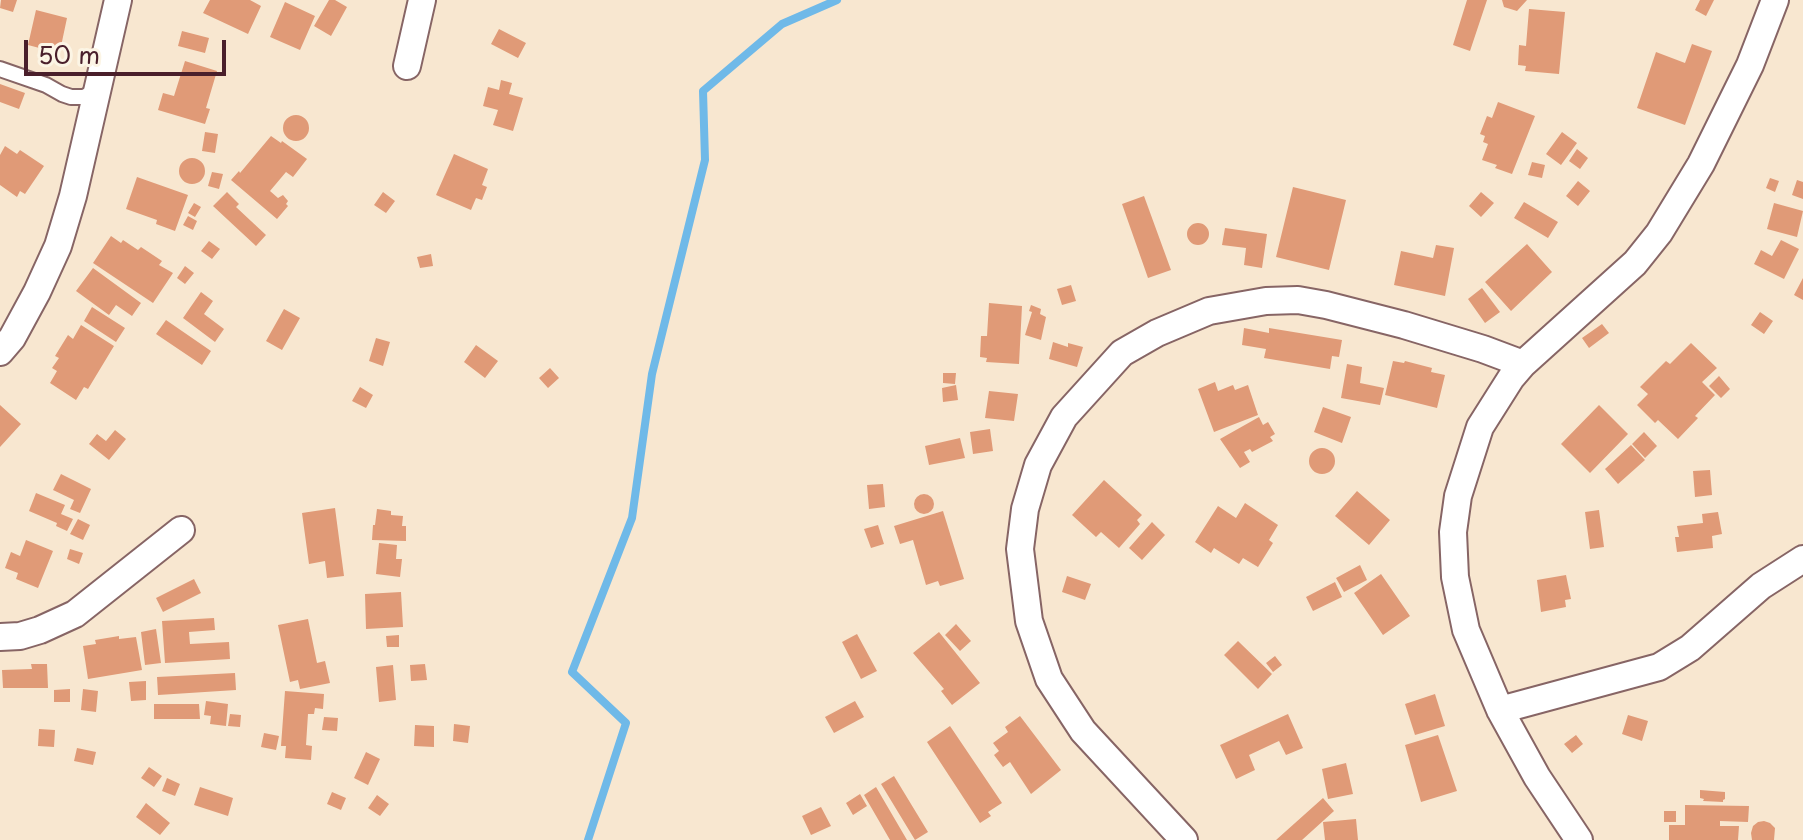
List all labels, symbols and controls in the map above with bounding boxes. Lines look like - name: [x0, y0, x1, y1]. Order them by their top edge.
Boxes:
- scale bar: [28, 24, 230, 74]
- text: 50 m: [38, 36, 100, 72]

